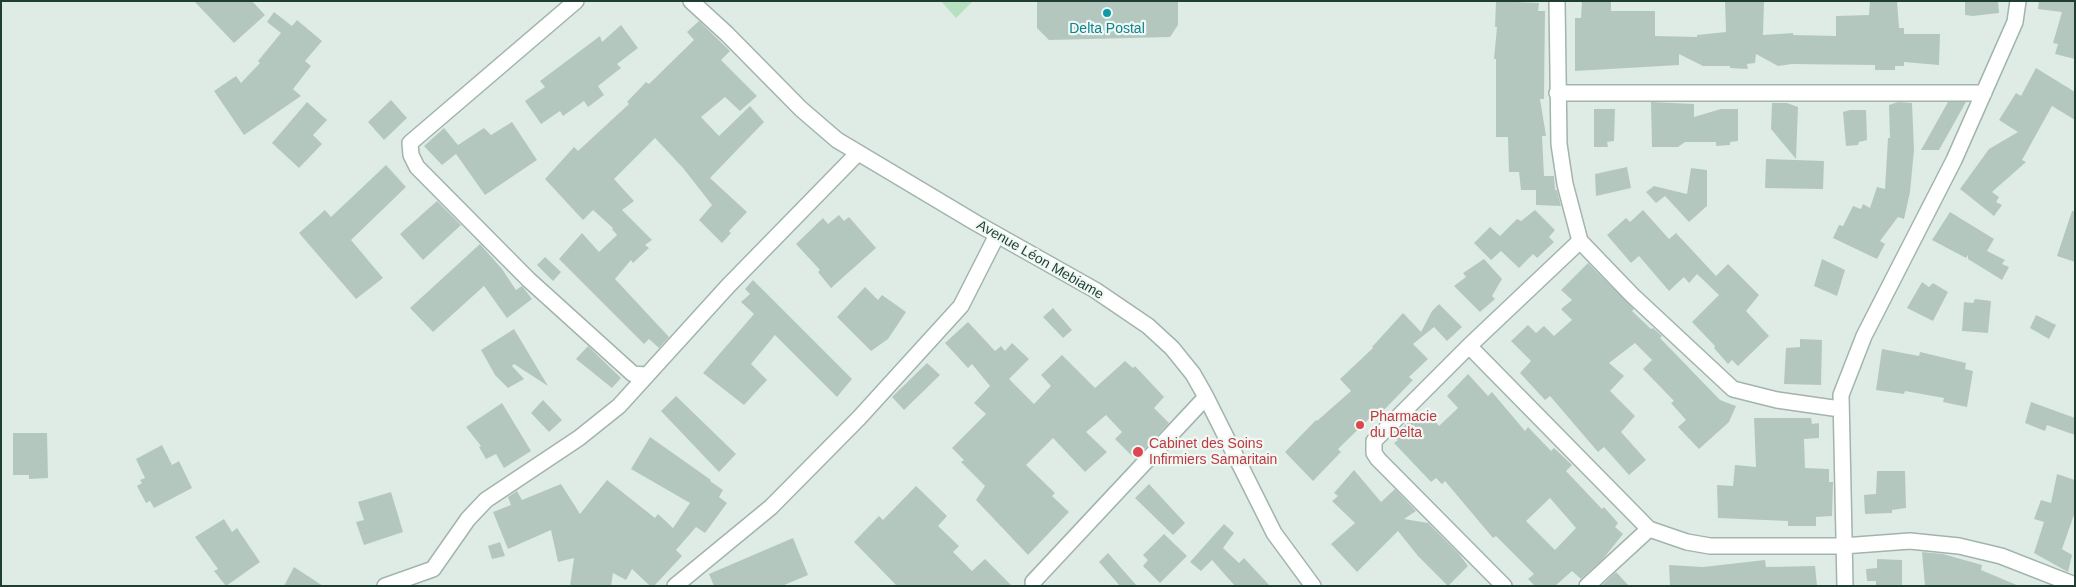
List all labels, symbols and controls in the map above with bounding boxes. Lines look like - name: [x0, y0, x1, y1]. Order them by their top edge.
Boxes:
- marker: Delta Postal: [1101, 7, 1113, 19]
- place label: Delta Postal: [1069, 21, 1145, 37]
- street label: Avenue Léon Mebiame: [974, 217, 1106, 303]
- place label: Pharmacie du Delta: [1370, 409, 1437, 442]
- marker: Pharmacie du Delta: [1354, 419, 1366, 431]
- place label: Cabinet des Soins Infirmiers Samaritain: [1149, 436, 1277, 468]
- marker: Cabinet des Soins Infirmiers Samaritain: [1131, 445, 1145, 459]

